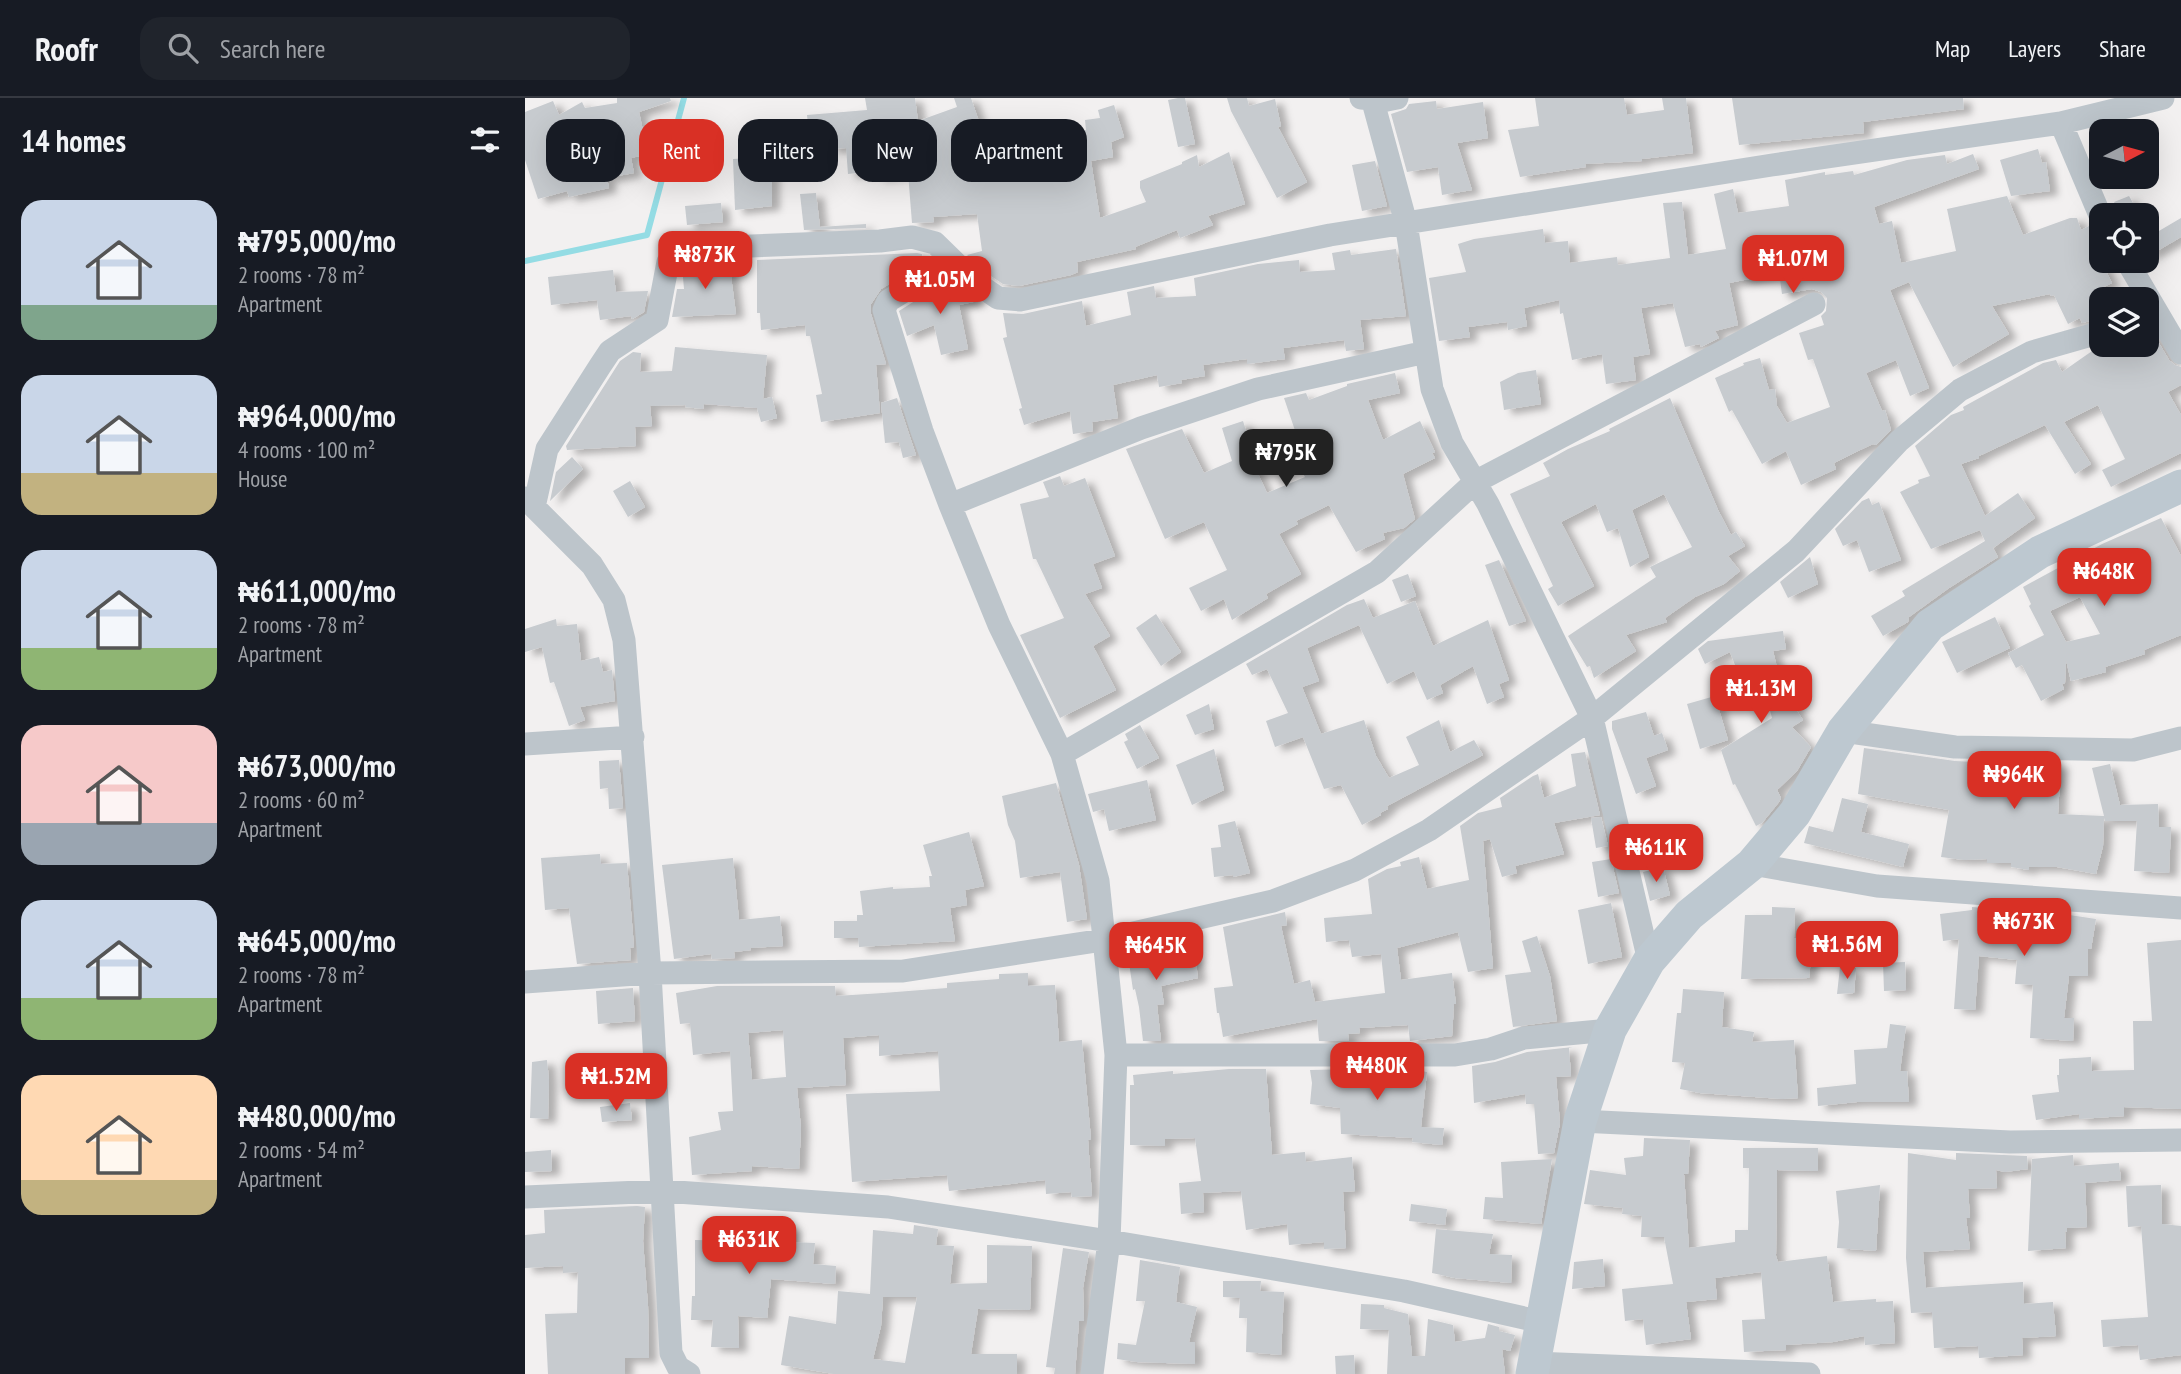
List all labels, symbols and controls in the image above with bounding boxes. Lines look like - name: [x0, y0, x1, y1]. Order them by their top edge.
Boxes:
- search box: [140, 17, 630, 80]
- text: Roofr: [35, 27, 98, 70]
- icon: search: [164, 29, 202, 67]
- text: Search here: [220, 32, 325, 65]
- text: Map: [1935, 33, 1970, 64]
- text: Layers: [2008, 33, 2061, 64]
- text: Share: [2099, 33, 2146, 64]
- chip: Buy: [546, 119, 625, 182]
- chip: Rent: [639, 119, 724, 182]
- chip: Filters: [738, 119, 838, 182]
- chip: New: [852, 119, 937, 182]
- chip: Apartment: [951, 119, 1087, 182]
- north arrow: [2089, 119, 2159, 189]
- map controls: [2089, 119, 2159, 357]
- text: 14 homes: [21, 121, 126, 160]
- icon: filters: [466, 121, 504, 159]
- button: locate: [2089, 203, 2159, 273]
- text: ₦795,000/mo: [238, 221, 396, 260]
- icon: home: [77, 228, 161, 312]
- pin: ₦873K: [656, 232, 754, 291]
- pin: ₦1.07M: [1736, 236, 1850, 295]
- text: ₦873K: [674, 239, 736, 268]
- text: ₦1.07M: [1758, 243, 1828, 272]
- pin: ₦1.05M: [883, 256, 997, 316]
- text: 2 rooms · 78 m²: [238, 260, 365, 289]
- text: ₦1.05M: [905, 264, 975, 293]
- button: layers: [2089, 287, 2159, 357]
- text: Apartment: [238, 289, 322, 318]
- text: ₦964,000/mo: [238, 396, 396, 435]
- icon: home: [77, 403, 161, 487]
- pin: ₦795K: [1237, 430, 1335, 489]
- text: 4 rooms · 100 m²: [238, 435, 375, 464]
- text: ₦795K: [1255, 437, 1317, 466]
- text: House: [238, 464, 288, 493]
- pin: ₦648K: [2055, 548, 2153, 608]
- text: ₦648K: [2073, 556, 2135, 585]
- text: ₦611,000/mo: [238, 571, 396, 610]
- icon: home: [77, 578, 161, 662]
- text: 2 rooms · 78 m²: [238, 610, 365, 639]
- text: Apartment: [238, 639, 322, 668]
- pin: ₦1.13M: [1704, 666, 1818, 725]
- text: ₦1.13M: [1726, 673, 1796, 702]
- text: ₦673,000/mo: [238, 746, 396, 785]
- pin: ₦964K: [1965, 752, 2063, 811]
- icon: home: [77, 753, 161, 837]
- text: ₦964K: [1983, 759, 2045, 788]
- text: 2 rooms · 60 m²: [238, 785, 365, 814]
- text: Apartment: [238, 814, 322, 843]
- pin: ₦611K: [1607, 824, 1705, 884]
- text: ₦611K: [1625, 832, 1687, 861]
- pin: ₦673K: [1975, 898, 2073, 958]
- text: ₦673K: [1993, 906, 2055, 935]
- text: ₦645,000/mo: [238, 921, 396, 960]
- pin: ₦645K: [1107, 922, 1205, 982]
- pin: ₦1.56M: [1790, 922, 1904, 981]
- icon: home: [77, 928, 161, 1012]
- text: ₦1.56M: [1812, 929, 1882, 958]
- text: ₦645K: [1125, 930, 1187, 959]
- text: 2 rooms · 78 m²: [238, 960, 365, 989]
- text: Apartment: [238, 989, 322, 1018]
- pin: ₦480K: [1328, 1042, 1426, 1102]
- text: ₦480K: [1346, 1050, 1408, 1079]
- pin: ₦1.52M: [559, 1054, 673, 1113]
- text: ₦1.52M: [581, 1061, 651, 1090]
- text: ₦480,000/mo: [238, 1096, 396, 1135]
- icon: home: [77, 1103, 161, 1187]
- text: 2 rooms · 54 m²: [238, 1135, 365, 1164]
- text: Apartment: [238, 1164, 322, 1193]
- pin: ₦631K: [700, 1216, 798, 1276]
- text: ₦631K: [718, 1224, 780, 1253]

